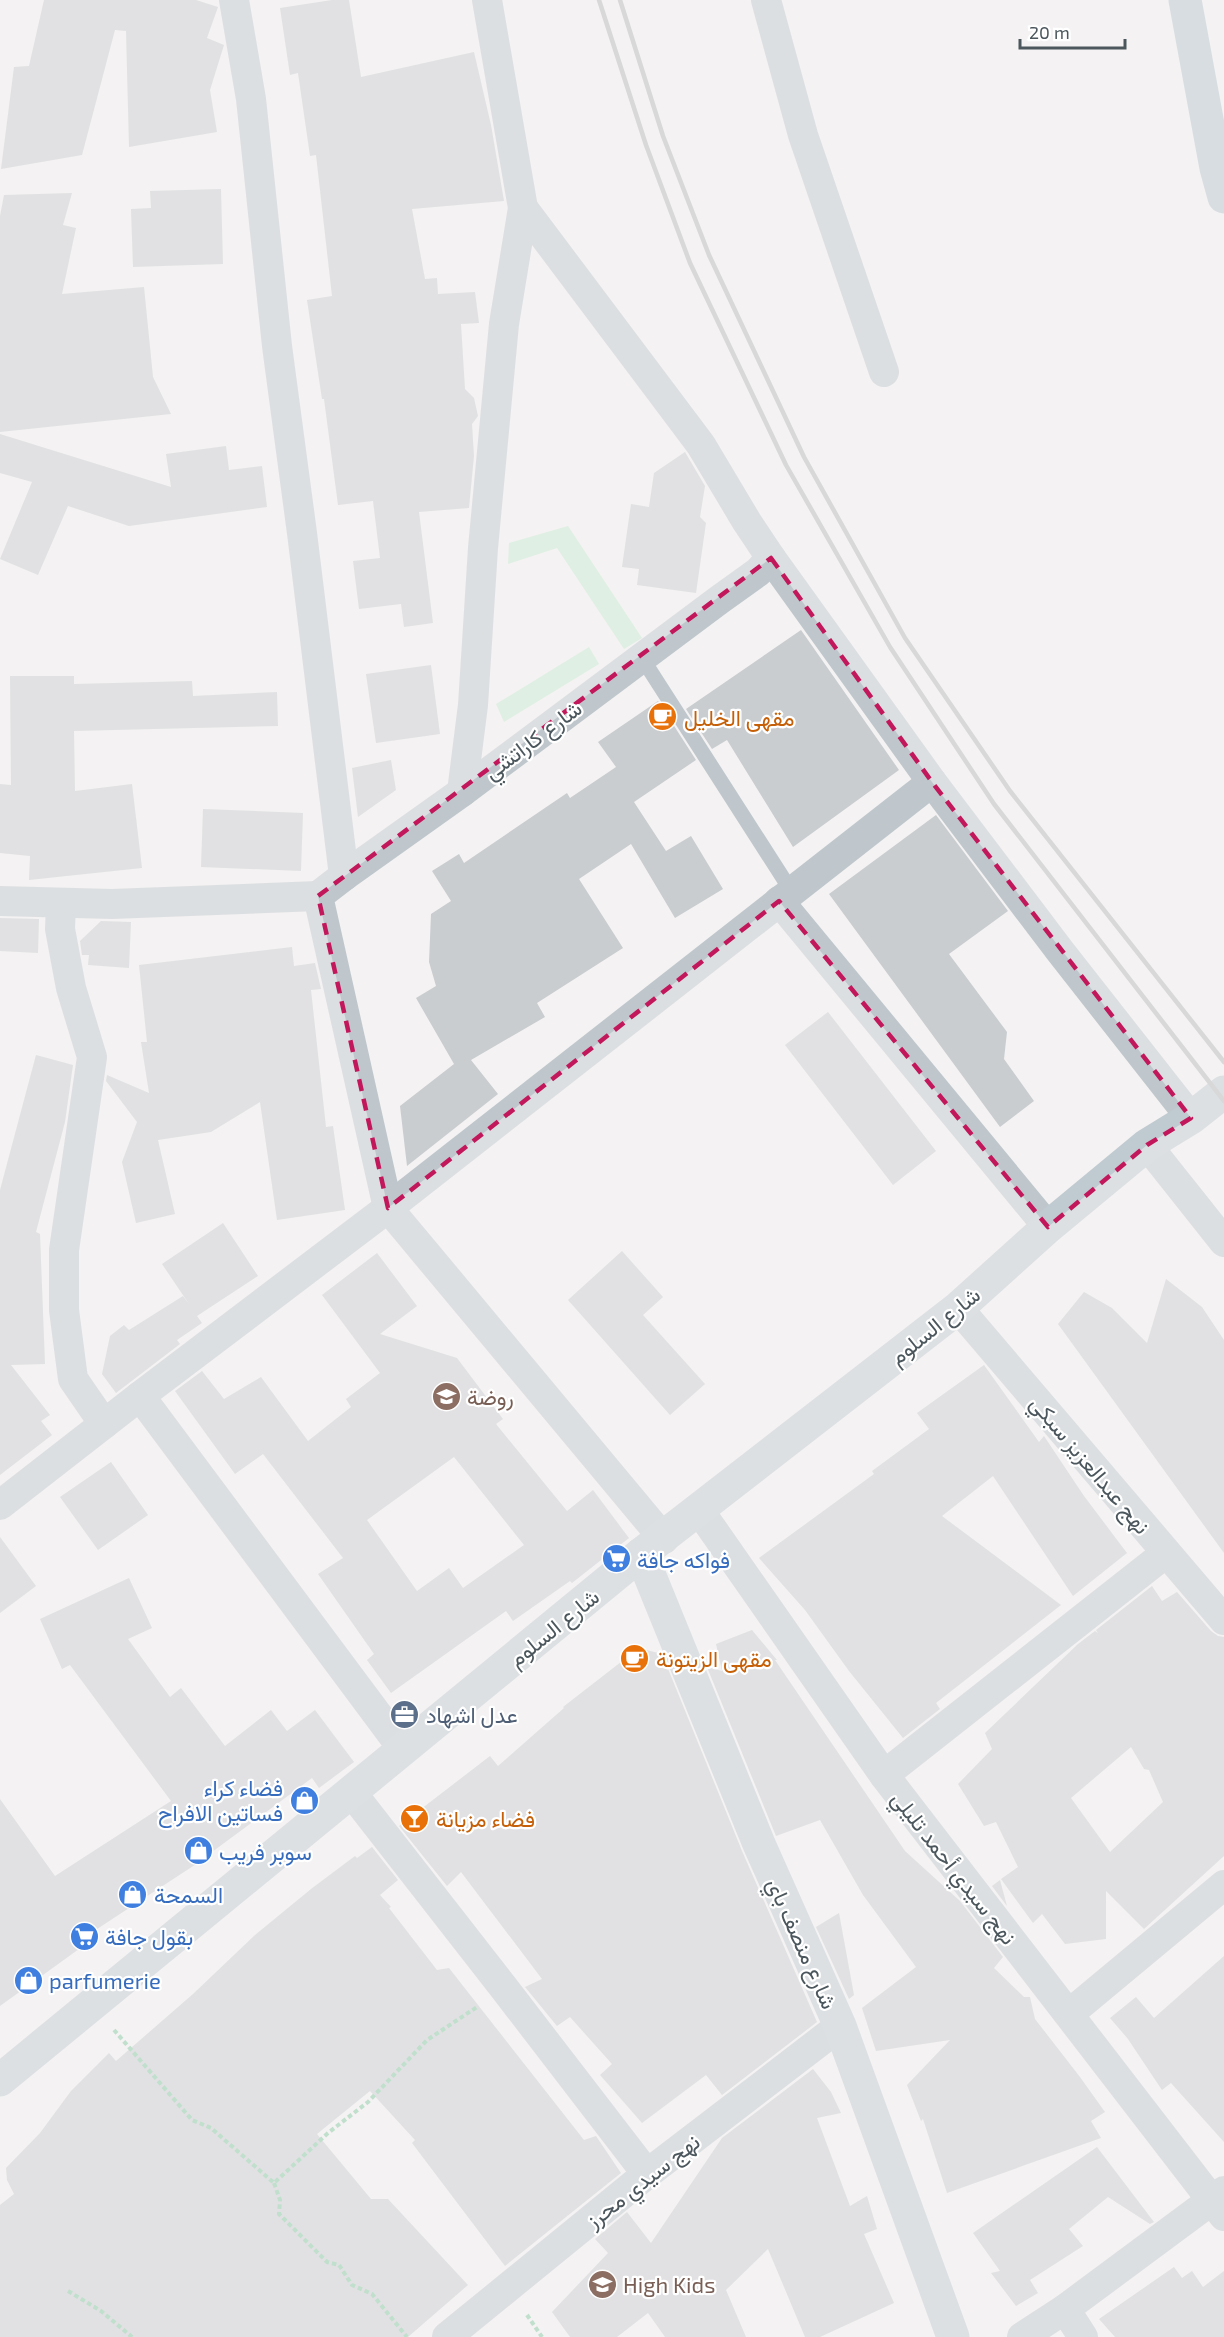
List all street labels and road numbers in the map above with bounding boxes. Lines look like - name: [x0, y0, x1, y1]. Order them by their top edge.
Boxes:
- street label: شارع كاراتشي: [478, 694, 590, 790]
- street label: شارع السلوم: [883, 1281, 986, 1372]
- street label: نهج عبدالعزيز سبكي: [1020, 1390, 1156, 1543]
- street label: شارع السلوم: [502, 1583, 605, 1674]
- street label: نهج سيدي أحمد تليلي: [882, 1785, 1023, 1953]
- street label: شارع منصف باي: [756, 1874, 843, 2015]
- street label: نهج سيدي محرز: [579, 2128, 708, 2239]

